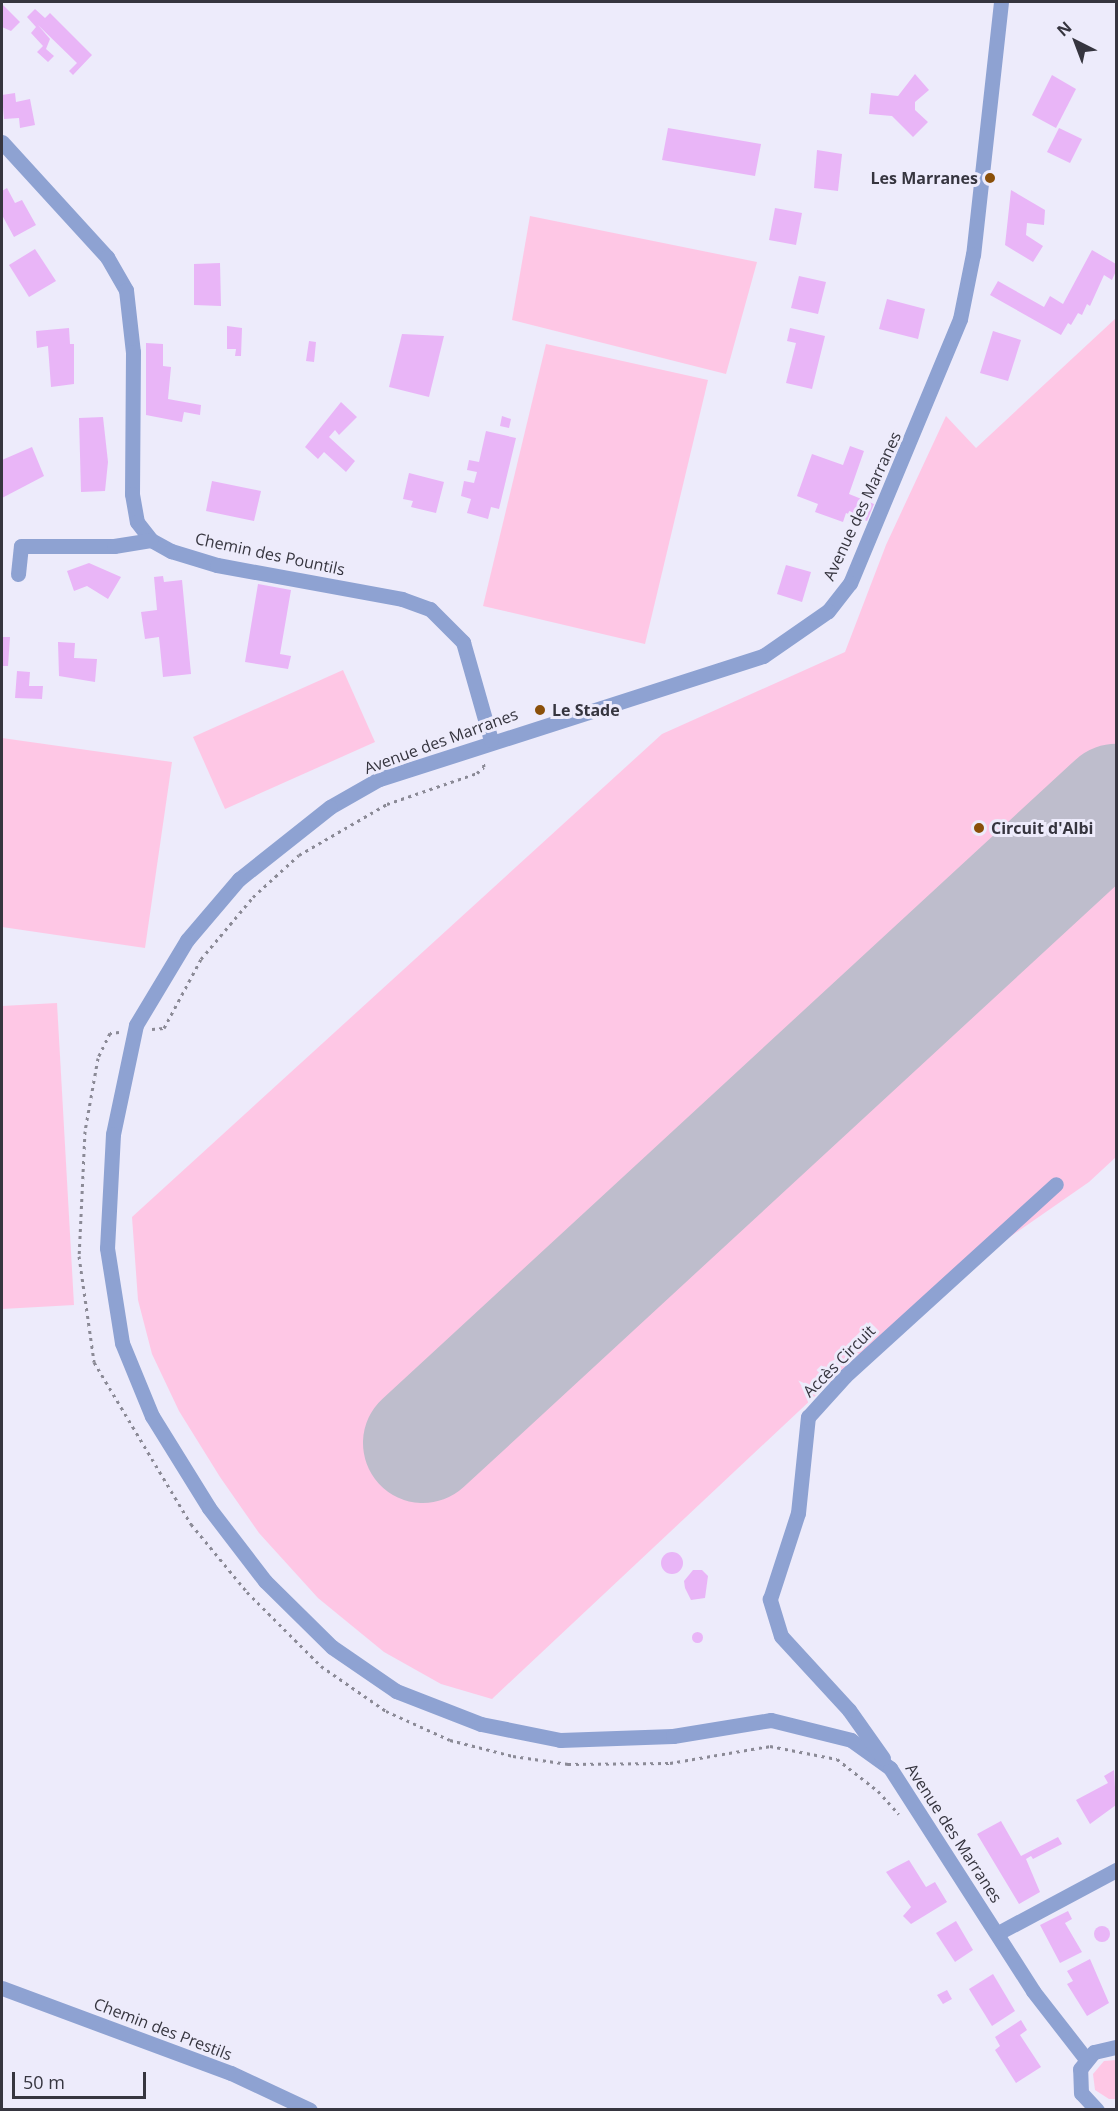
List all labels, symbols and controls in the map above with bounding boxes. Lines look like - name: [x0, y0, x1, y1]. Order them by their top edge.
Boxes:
- north arrow: [1046, 12, 1106, 72]
- text: N: [1052, 16, 1076, 41]
- place label: Les Marranes: [871, 168, 978, 188]
- marker: Les Marranes: [983, 171, 997, 185]
- street label: Avenue des Marranes: [819, 428, 905, 584]
- street label: Chemin des Pountils: [193, 529, 347, 579]
- place label: Le Stade: [552, 700, 620, 720]
- marker: Le Stade: [533, 703, 547, 717]
- street label: Avenue des Marranes: [362, 704, 520, 778]
- place label: Circuit d'Albi: [991, 818, 1093, 838]
- marker: Circuit d'Albi: [972, 821, 986, 835]
- street label: Accès Circuit: [799, 1321, 879, 1401]
- street label: Avenue des Marranes: [902, 1760, 1006, 1906]
- street label: Chemin des Prestils: [91, 1994, 235, 2064]
- scale bar: [15, 2060, 148, 2098]
- text: 50 m: [23, 2070, 65, 2094]

